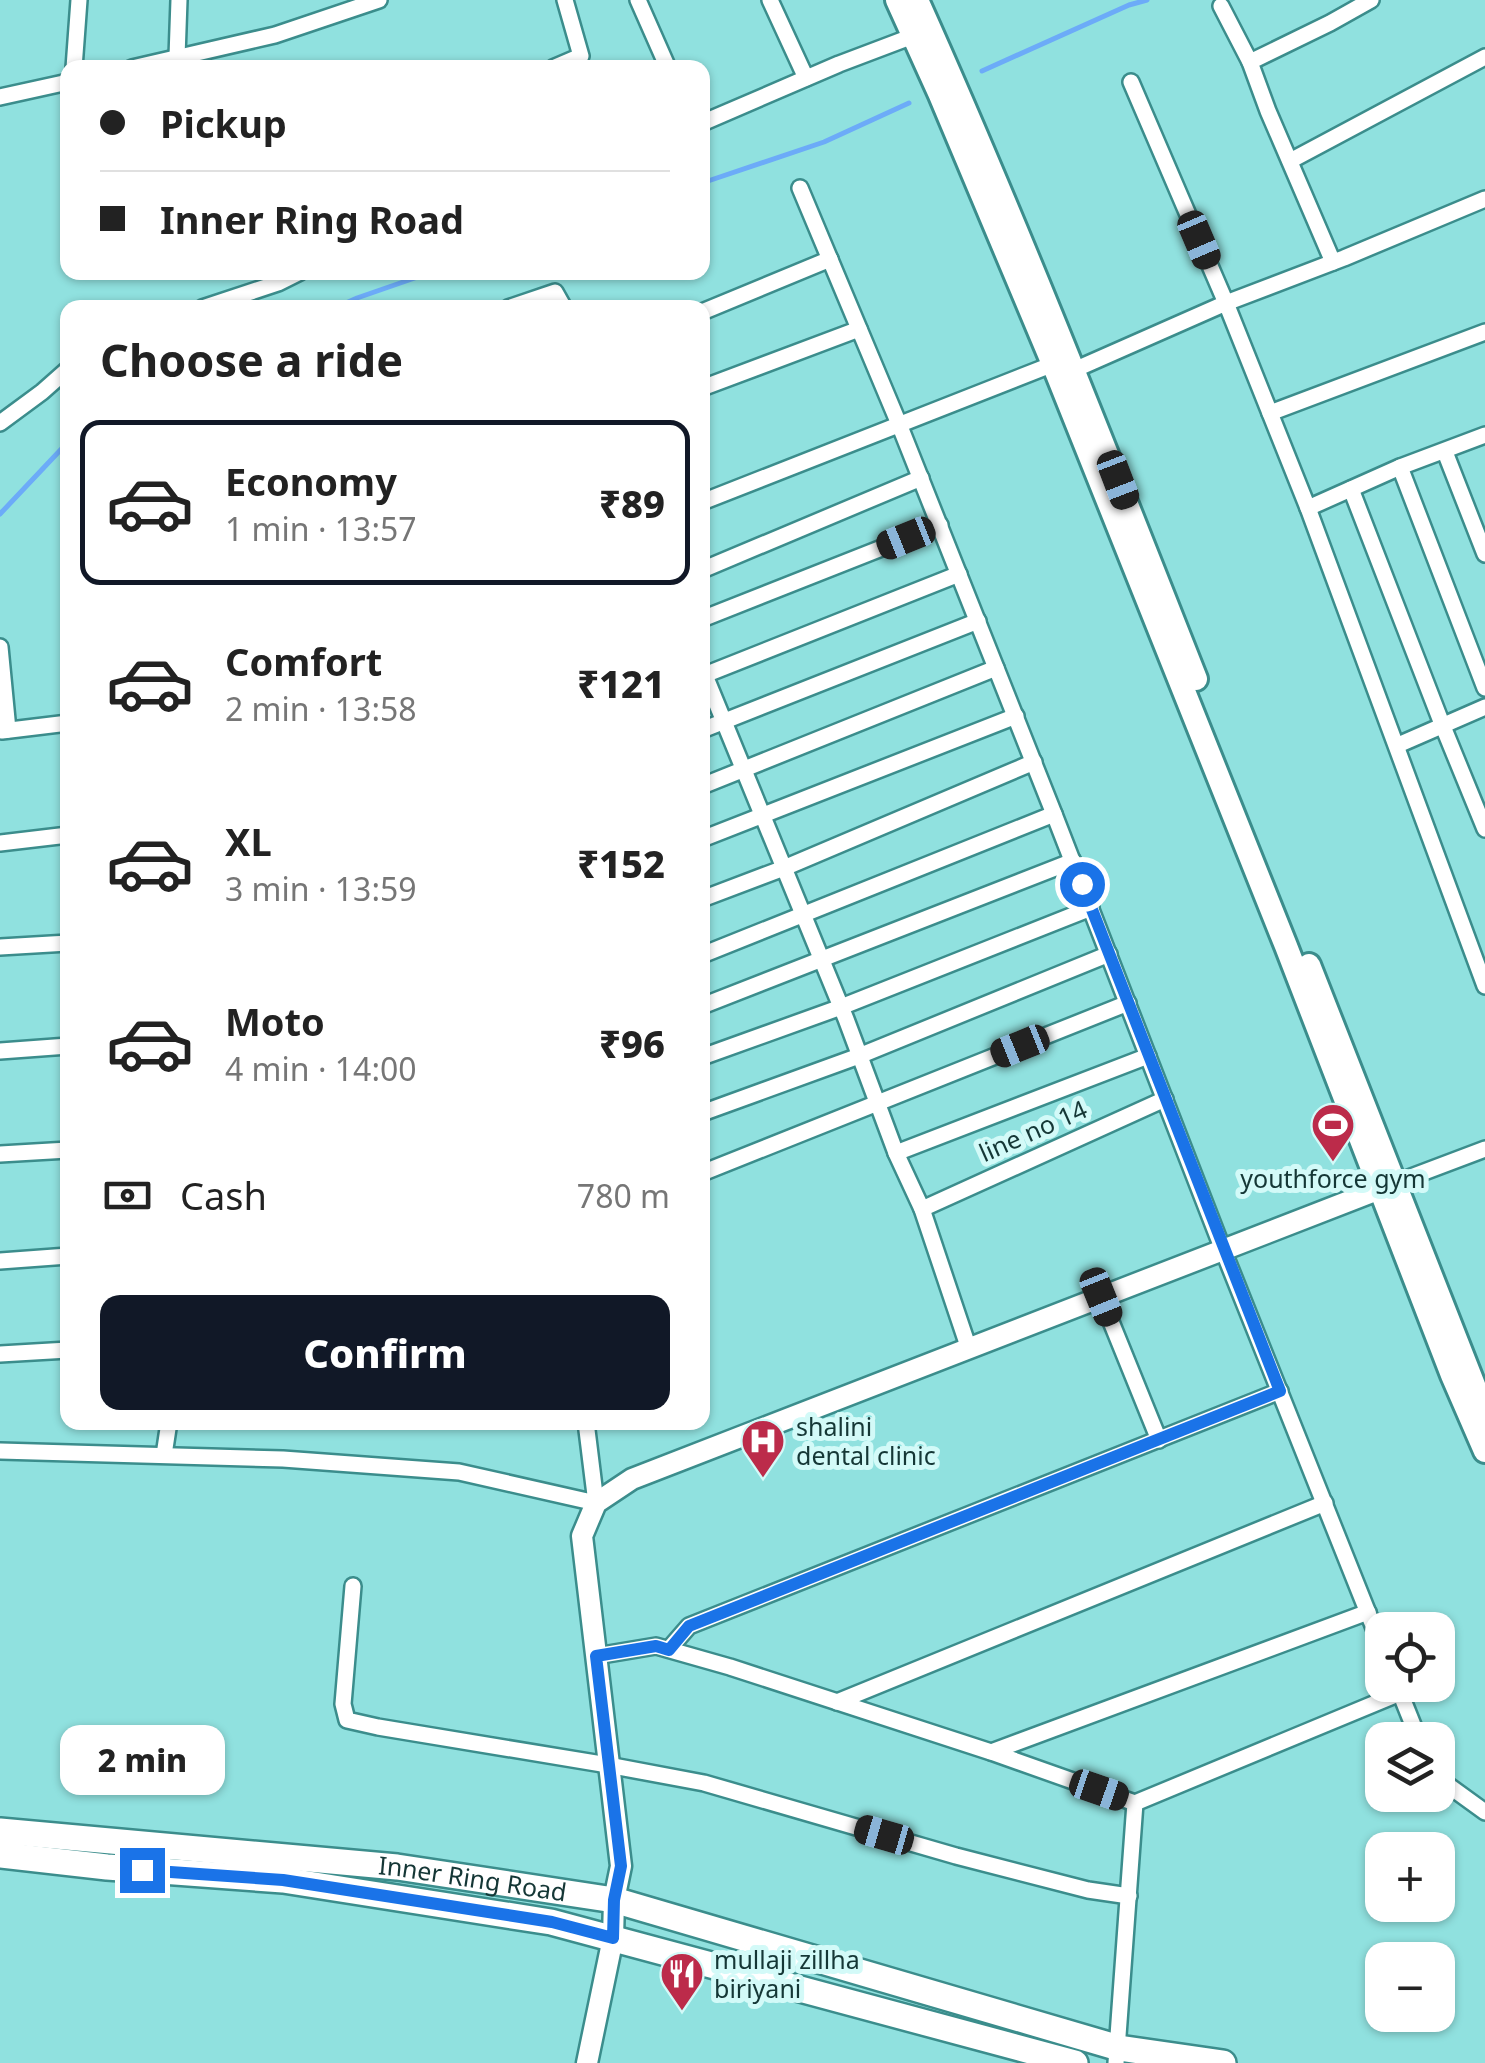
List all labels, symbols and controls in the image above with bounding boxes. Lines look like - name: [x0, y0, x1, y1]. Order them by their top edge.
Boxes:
- text: Pickup: [160, 97, 287, 149]
- text: Inner Ring Road: [160, 193, 464, 245]
- car: [1173, 207, 1225, 273]
- text: Choose a ride: [100, 329, 403, 390]
- car: [1093, 447, 1143, 513]
- text: Economy: [225, 455, 397, 507]
- icon: car: [105, 458, 195, 548]
- text: ₹89: [599, 477, 665, 529]
- text: 1 min · 13:57: [225, 507, 417, 550]
- car: [873, 513, 939, 563]
- text: Comfort: [225, 635, 382, 687]
- icon: car: [105, 638, 195, 728]
- text: ₹121: [577, 657, 665, 709]
- text: 2 min · 13:58: [225, 687, 417, 730]
- text: XL: [225, 815, 272, 867]
- icon: car: [105, 818, 195, 908]
- text: ₹152: [577, 837, 665, 889]
- route start: [1060, 862, 1105, 907]
- text: 3 min · 13:59: [225, 867, 417, 910]
- text: Moto: [225, 995, 325, 1047]
- icon: car: [105, 998, 195, 1088]
- text: ₹96: [599, 1017, 665, 1069]
- car: [987, 1021, 1053, 1071]
- text: 4 min · 14:00: [225, 1047, 417, 1090]
- street label: line no 14: [973, 1091, 1092, 1169]
- sports icon: youthforce gym: [1310, 1102, 1356, 1163]
- place label: youthforce gym: [1240, 1161, 1426, 1195]
- icon: cash: [100, 1168, 155, 1223]
- text: Cash: [180, 1169, 267, 1221]
- text: 780 m: [577, 1174, 670, 1217]
- car: [1076, 1264, 1126, 1330]
- button: Confirm: [100, 1295, 670, 1410]
- place label: shalini dental clinic: [796, 1409, 936, 1472]
- hospital icon: shalini dental clinic: [740, 1418, 786, 1479]
- map controls: [1365, 1612, 1455, 2032]
- button: locate: [1365, 1612, 1455, 1702]
- button: layers: [1365, 1722, 1455, 1812]
- callout: 2 min: [59, 1725, 224, 1795]
- text: 2 min: [98, 1738, 187, 1781]
- car: [1066, 1766, 1132, 1814]
- car: [851, 1812, 917, 1858]
- button: +: [1365, 1832, 1455, 1922]
- street label: Inner Ring Road: [377, 1847, 569, 1909]
- route end: [120, 1848, 165, 1893]
- place label: mullaji zillha biriyani: [714, 1942, 860, 2005]
- button: −: [1365, 1942, 1455, 2032]
- restaurant icon: mullaji zillha biriyani: [659, 1951, 705, 2012]

